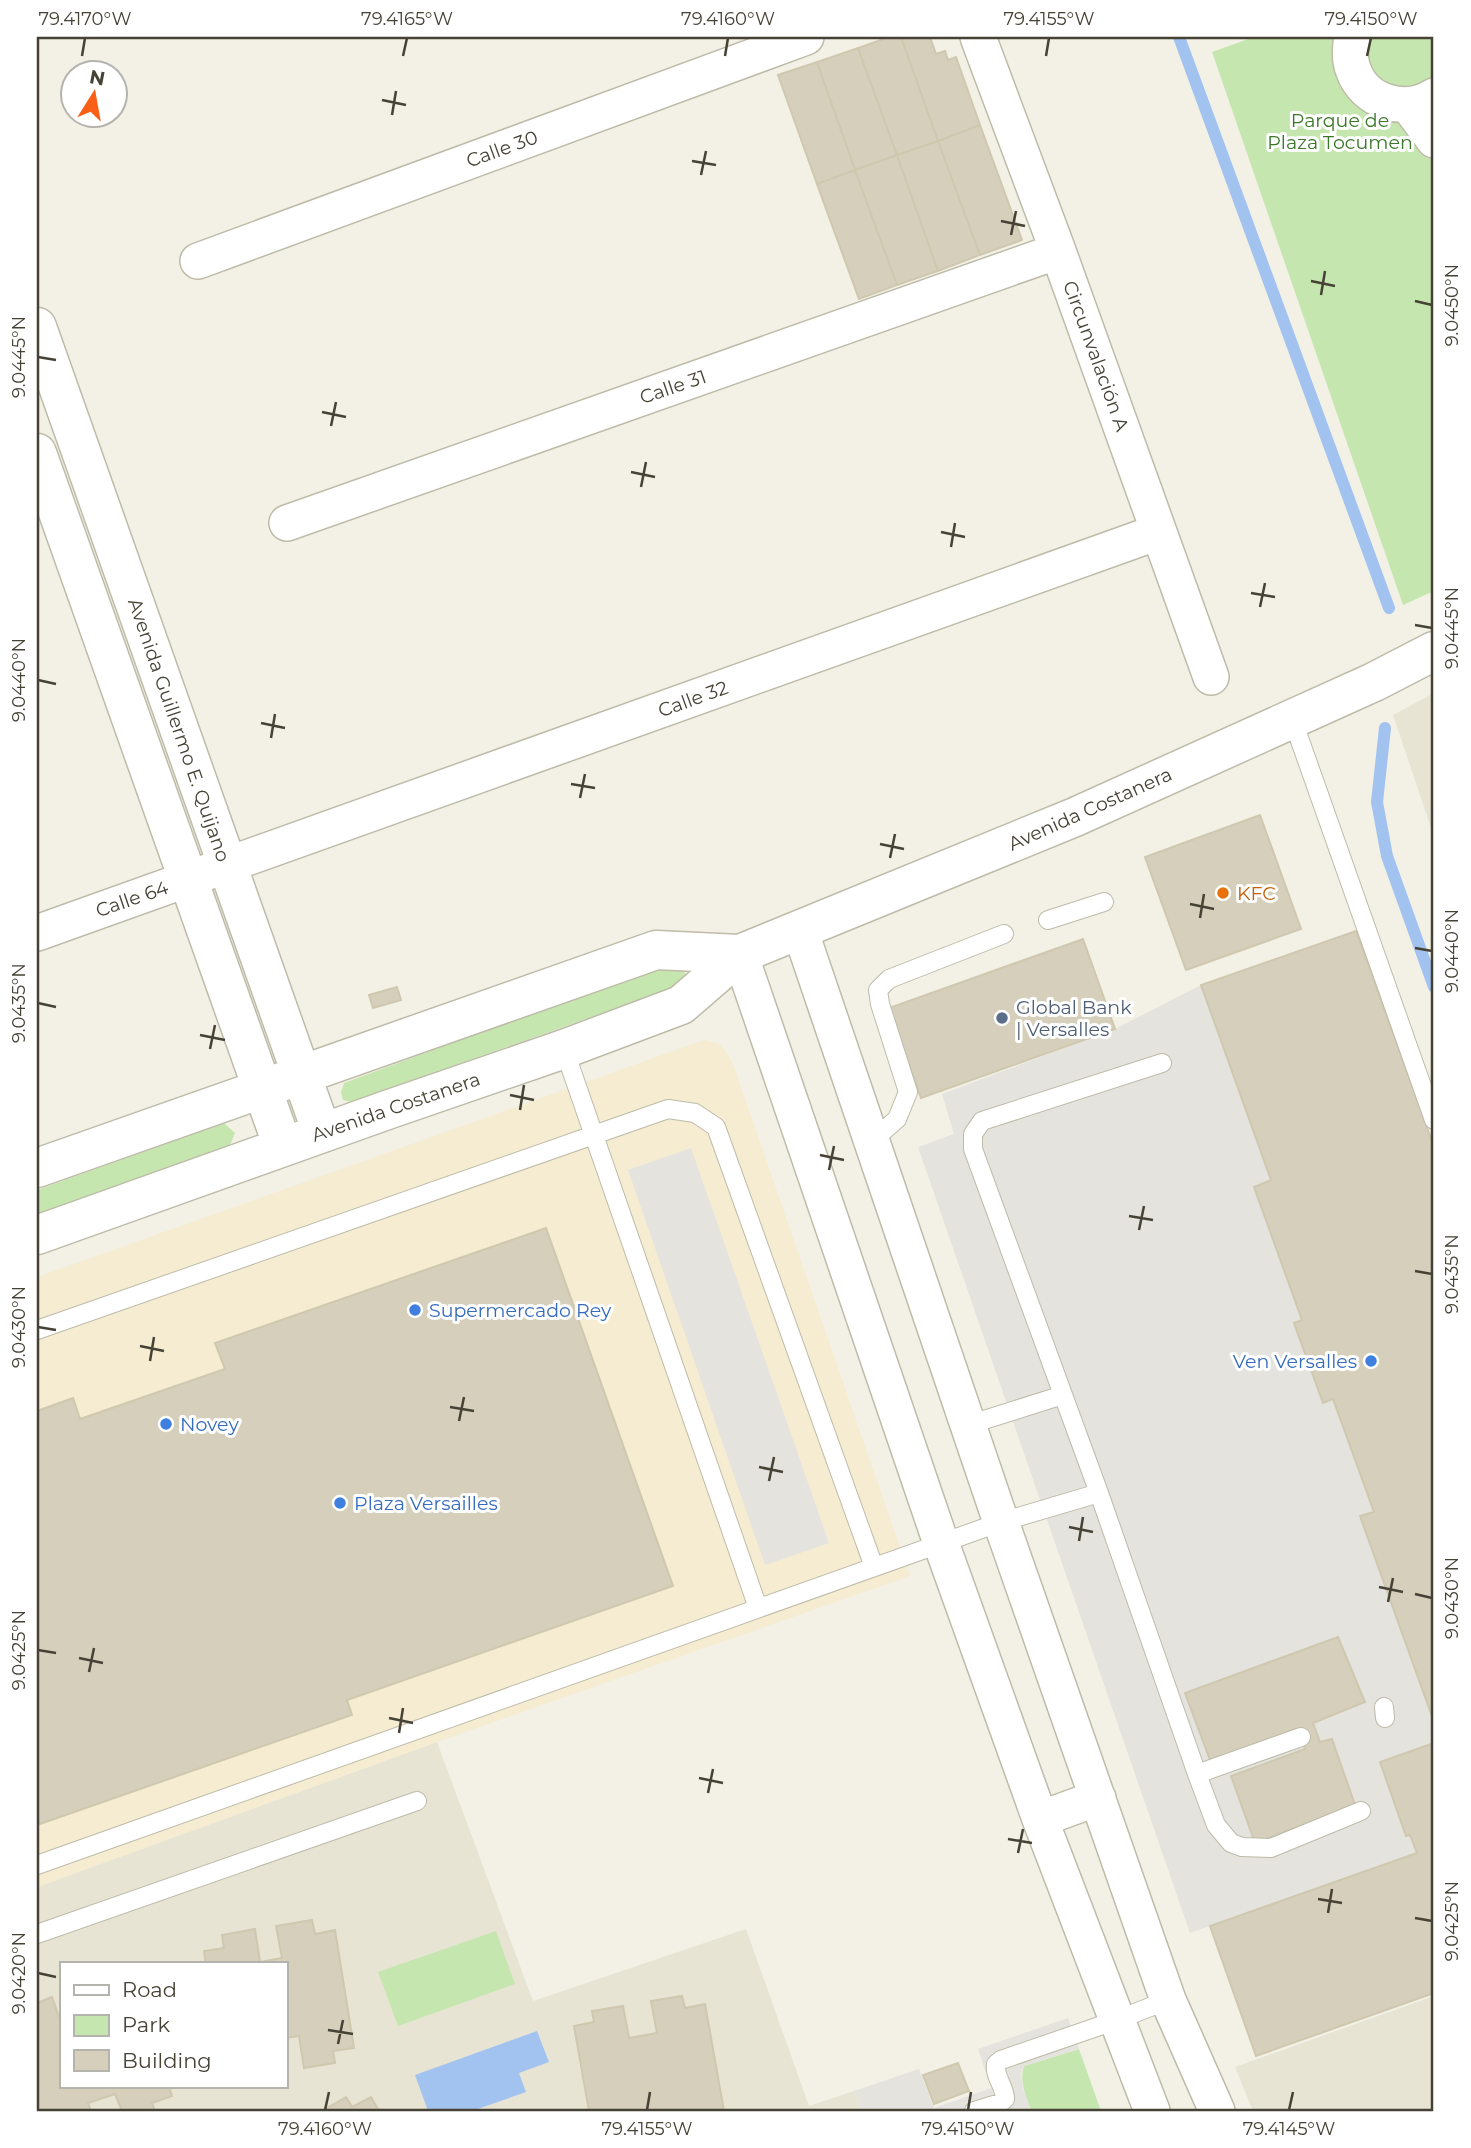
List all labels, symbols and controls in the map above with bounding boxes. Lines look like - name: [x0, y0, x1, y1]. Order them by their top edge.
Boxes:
- text: 79.4170°W: [38, 8, 132, 30]
- text: 79.4165°W: [361, 8, 453, 30]
- text: 79.4160°W: [681, 8, 775, 30]
- text: 79.4155°W: [1004, 8, 1094, 30]
- text: 79.4150°W: [1324, 8, 1418, 30]
- north arrow: [60, 60, 130, 130]
- text: N: [87, 65, 107, 91]
- park label: Parque de Plaza Tocumen: [1267, 109, 1413, 154]
- street label: Calle 30: [463, 125, 541, 173]
- text: 9.0450°N: [1441, 264, 1463, 346]
- street label: Circunvalación A: [1058, 278, 1134, 435]
- text: 9.0445°N: [8, 316, 30, 398]
- street label: Calle 31: [637, 365, 709, 409]
- text: 9.0445°N: [1441, 587, 1463, 669]
- street label: Avenida Guillermo E. Quijano: [123, 595, 235, 865]
- text: 9.0440°N: [8, 638, 30, 722]
- street label: Calle 32: [655, 676, 731, 722]
- street label: Avenida Costanera: [1005, 763, 1175, 855]
- street label: Calle 64: [93, 876, 172, 922]
- place label: KFC: [1237, 882, 1276, 905]
- marker: KFC: [1215, 885, 1231, 901]
- text: 9.0440°N: [1441, 909, 1463, 993]
- text: 9.0435°N: [8, 963, 30, 1043]
- place label: Global Bank | Versalles: [1016, 996, 1132, 1041]
- marker: Global Bank | Versalles: [994, 1010, 1010, 1026]
- street label: Avenida Costanera: [309, 1067, 483, 1147]
- text: 9.0435°N: [1441, 1234, 1463, 1314]
- text: 9.0430°N: [8, 1286, 30, 1368]
- place label: Supermercado Rey: [429, 1299, 612, 1322]
- marker: Supermercado Rey: [407, 1302, 423, 1318]
- place label: Ven Versalles: [1233, 1350, 1357, 1373]
- marker: Ven Versalles: [1363, 1353, 1379, 1369]
- place label: Novey: [180, 1413, 239, 1436]
- marker: Novey: [158, 1416, 174, 1432]
- place label: Plaza Versailles: [354, 1492, 498, 1515]
- marker: Plaza Versailles: [332, 1495, 348, 1511]
- text: 9.0430°N: [1441, 1557, 1463, 1639]
- text: 9.0425°N: [8, 1610, 30, 1690]
- text: 9.0425°N: [1441, 1881, 1463, 1961]
- text: 9.0420°N: [8, 1932, 30, 2014]
- legend: [60, 1962, 287, 2088]
- text: Road: [122, 1977, 177, 2002]
- text: Park: [122, 2012, 170, 2037]
- text: Building: [122, 2048, 212, 2073]
- text: 79.4160°W: [278, 2118, 372, 2140]
- text: 79.4155°W: [602, 2118, 692, 2140]
- text: 79.4150°W: [921, 2118, 1015, 2140]
- text: 79.4145°W: [1243, 2118, 1335, 2140]

